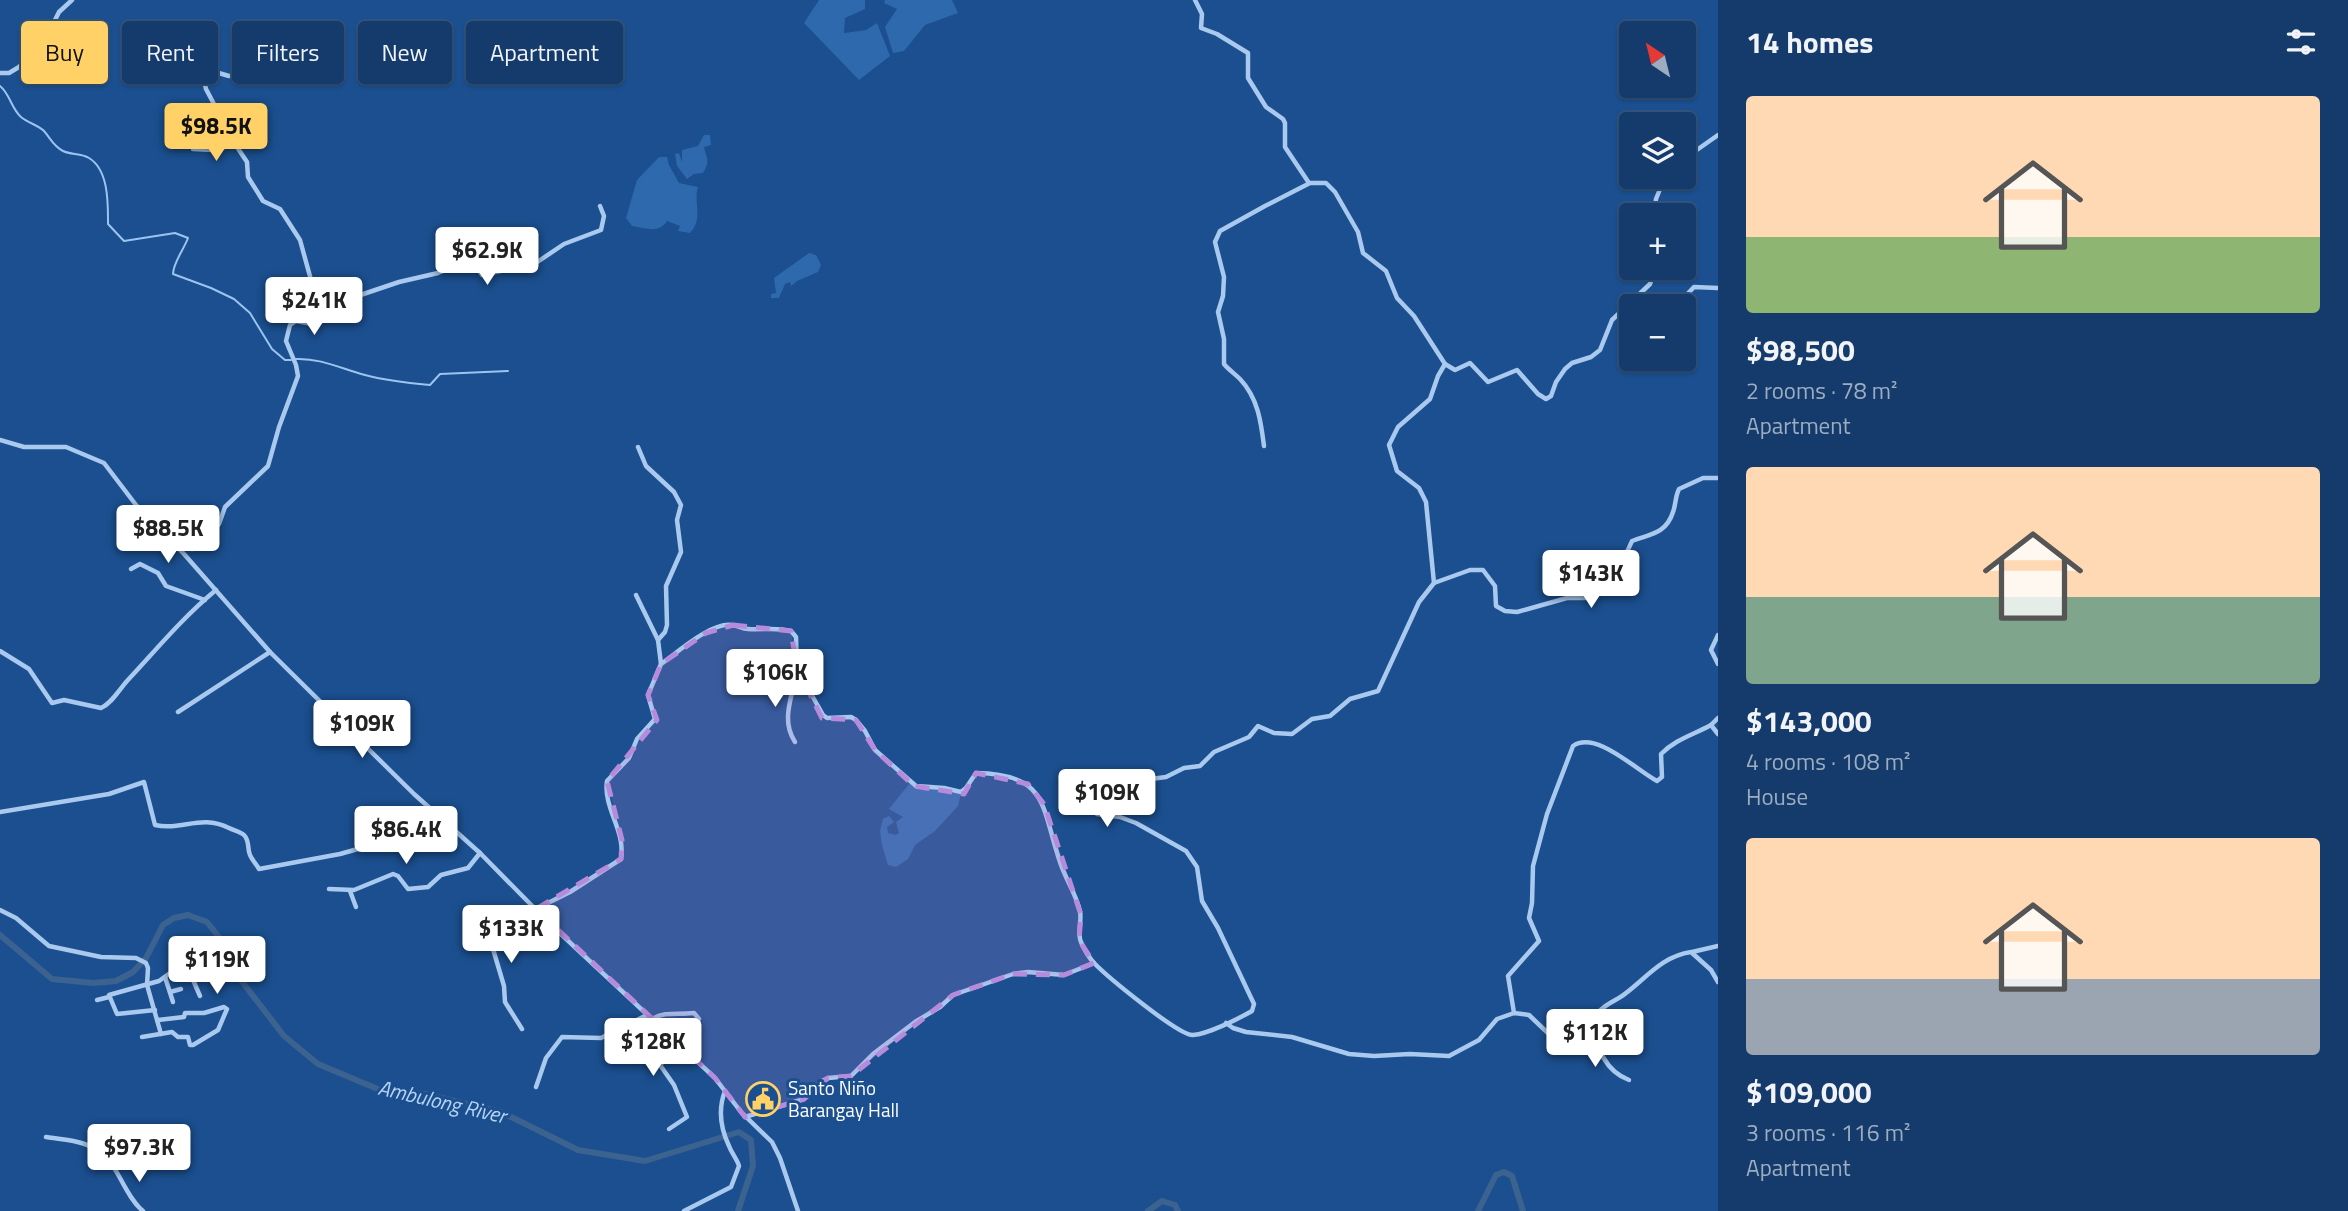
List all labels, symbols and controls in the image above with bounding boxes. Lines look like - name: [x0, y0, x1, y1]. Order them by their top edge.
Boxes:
- text: 14 homes: [1746, 19, 1873, 65]
- chip: Buy: [21, 21, 108, 84]
- chip: Rent: [122, 21, 218, 84]
- chip: Filters: [232, 21, 344, 84]
- chip: New: [358, 21, 452, 84]
- chip: Apartment: [466, 21, 623, 84]
- north arrow: [1619, 21, 1696, 98]
- map controls: [1619, 21, 1696, 371]
- icon: filters: [2282, 23, 2320, 61]
- pin: $98.5K: [159, 104, 273, 163]
- text: $98.5K: [180, 108, 252, 143]
- button: layers: [1619, 112, 1696, 189]
- icon: home: [1970, 142, 2096, 268]
- button: +: [1619, 203, 1696, 280]
- pin: $62.9K: [430, 228, 544, 287]
- text: $62.9K: [451, 232, 523, 267]
- pin: $241K: [265, 278, 363, 337]
- text: $241K: [281, 282, 347, 317]
- button: −: [1619, 294, 1696, 371]
- text: $98,500: [1746, 327, 1855, 373]
- text: 2 rooms · 78 m²: [1746, 373, 1897, 408]
- text: Apartment: [1746, 408, 1851, 443]
- pin: $88.5K: [111, 505, 225, 565]
- text: $88.5K: [132, 510, 204, 545]
- icon: home: [1970, 513, 2096, 639]
- pin: $143K: [1542, 550, 1640, 610]
- text: $143K: [1558, 555, 1624, 590]
- pin: $106K: [726, 650, 824, 709]
- text: $106K: [742, 654, 808, 689]
- text: $143,000: [1746, 698, 1872, 744]
- pin: $109K: [313, 700, 411, 760]
- text: $109K: [329, 705, 395, 740]
- text: 4 rooms · 108 m²: [1746, 744, 1910, 779]
- pin: $109K: [1058, 770, 1156, 829]
- text: $109K: [1074, 774, 1140, 809]
- text: House: [1746, 779, 1808, 814]
- pin: $86.4K: [349, 806, 463, 866]
- text: $86.4K: [370, 811, 442, 846]
- icon: home: [1970, 884, 2096, 1010]
- pin: $133K: [462, 906, 560, 965]
- text: $133K: [478, 910, 544, 945]
- pin: $119K: [168, 936, 266, 996]
- text: $119K: [184, 941, 250, 976]
- pin: $112K: [1546, 1010, 1644, 1069]
- text: $112K: [1562, 1014, 1628, 1049]
- pin: $128K: [604, 1018, 702, 1078]
- text: $128K: [620, 1023, 686, 1058]
- text: $109,000: [1746, 1069, 1872, 1115]
- water label: Ambulong River: [375, 1071, 512, 1132]
- place label: Santo Niño Barangay Hall: [788, 1073, 899, 1124]
- public building icon: Santo Niño Barangay Hall: [744, 1080, 782, 1118]
- text: 3 rooms · 116 m²: [1746, 1115, 1910, 1150]
- pin: $97.3K: [82, 1124, 196, 1184]
- text: $97.3K: [103, 1129, 175, 1164]
- text: Apartment: [1746, 1150, 1851, 1185]

